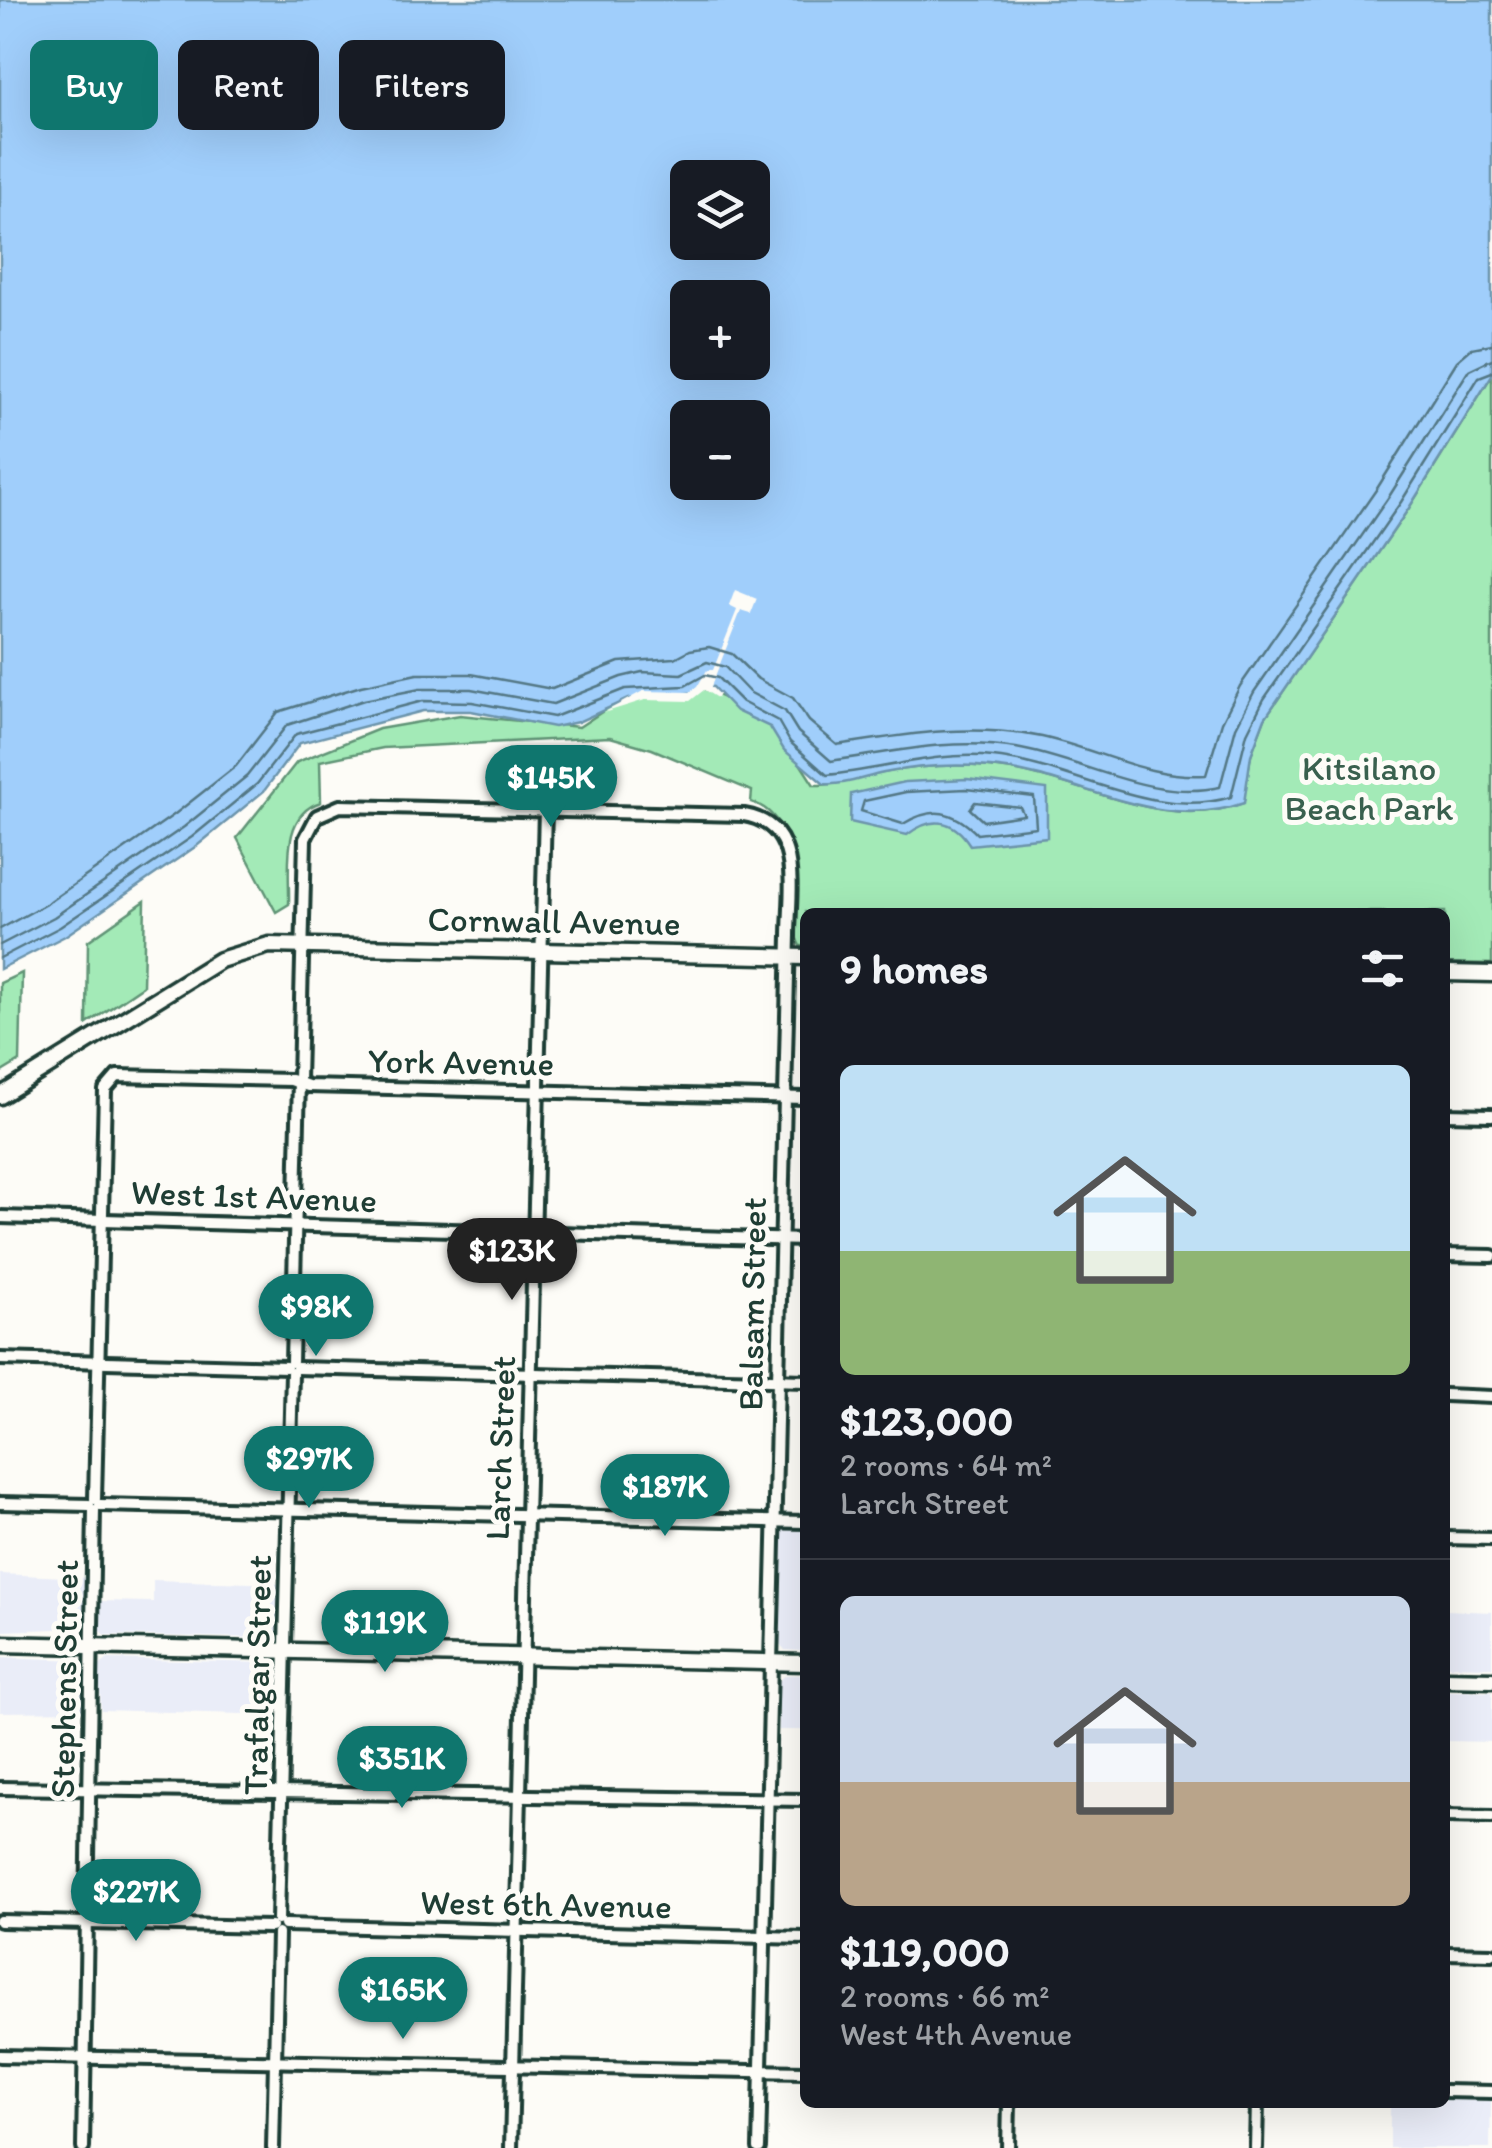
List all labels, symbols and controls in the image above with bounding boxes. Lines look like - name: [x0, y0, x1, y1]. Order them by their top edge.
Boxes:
- chip: Buy: [30, 40, 158, 130]
- chip: Rent: [178, 40, 319, 130]
- chip: Filters: [339, 40, 505, 130]
- map controls: [670, 160, 770, 500]
- button: layers: [670, 160, 770, 260]
- button: +: [670, 280, 770, 380]
- button: −: [670, 400, 770, 500]
- pin: $145K: [481, 745, 621, 830]
- park label: Kitsilano Beach Park: [1285, 747, 1453, 829]
- text: $145K: [507, 758, 595, 796]
- street label: Cornwall Avenue: [427, 898, 681, 944]
- icon: filters: [1355, 941, 1410, 996]
- text: 9 homes: [840, 943, 988, 994]
- street label: York Avenue: [367, 1039, 555, 1085]
- icon: home: [1035, 1130, 1215, 1310]
- street label: West 1st Avenue: [130, 1171, 378, 1221]
- street label: Balsam Street: [729, 1197, 775, 1411]
- pin: $123K: [442, 1218, 582, 1303]
- text: $123K: [469, 1231, 555, 1269]
- pin: $98K: [257, 1274, 375, 1359]
- text: $98K: [281, 1287, 351, 1325]
- street label: Larch Street: [476, 1355, 524, 1541]
- text: $123,000: [840, 1395, 1013, 1446]
- pin: $297K: [239, 1426, 379, 1511]
- text: $297K: [266, 1439, 352, 1477]
- text: 2 rooms · 64 m²: [840, 1446, 1052, 1484]
- pin: $187K: [595, 1454, 735, 1539]
- text: $187K: [623, 1467, 707, 1505]
- text: Larch Street: [840, 1484, 1009, 1522]
- street label: Trafalgar Street: [234, 1555, 280, 1795]
- street label: Stephens Street: [41, 1559, 87, 1799]
- pin: $119K: [315, 1590, 455, 1675]
- text: $119K: [343, 1603, 427, 1641]
- icon: home: [1035, 1661, 1215, 1841]
- pin: $351K: [332, 1726, 472, 1811]
- text: $351K: [359, 1739, 445, 1777]
- pin: $227K: [66, 1859, 206, 1944]
- text: $227K: [93, 1872, 179, 1910]
- street label: West 6th Avenue: [420, 1881, 672, 1927]
- text: $119,000: [840, 1926, 1010, 1977]
- pin: $165K: [333, 1957, 473, 2042]
- text: $165K: [360, 1970, 446, 2008]
- text: 2 rooms · 66 m²: [840, 1977, 1050, 2015]
- text: West 4th Avenue: [840, 2015, 1072, 2053]

